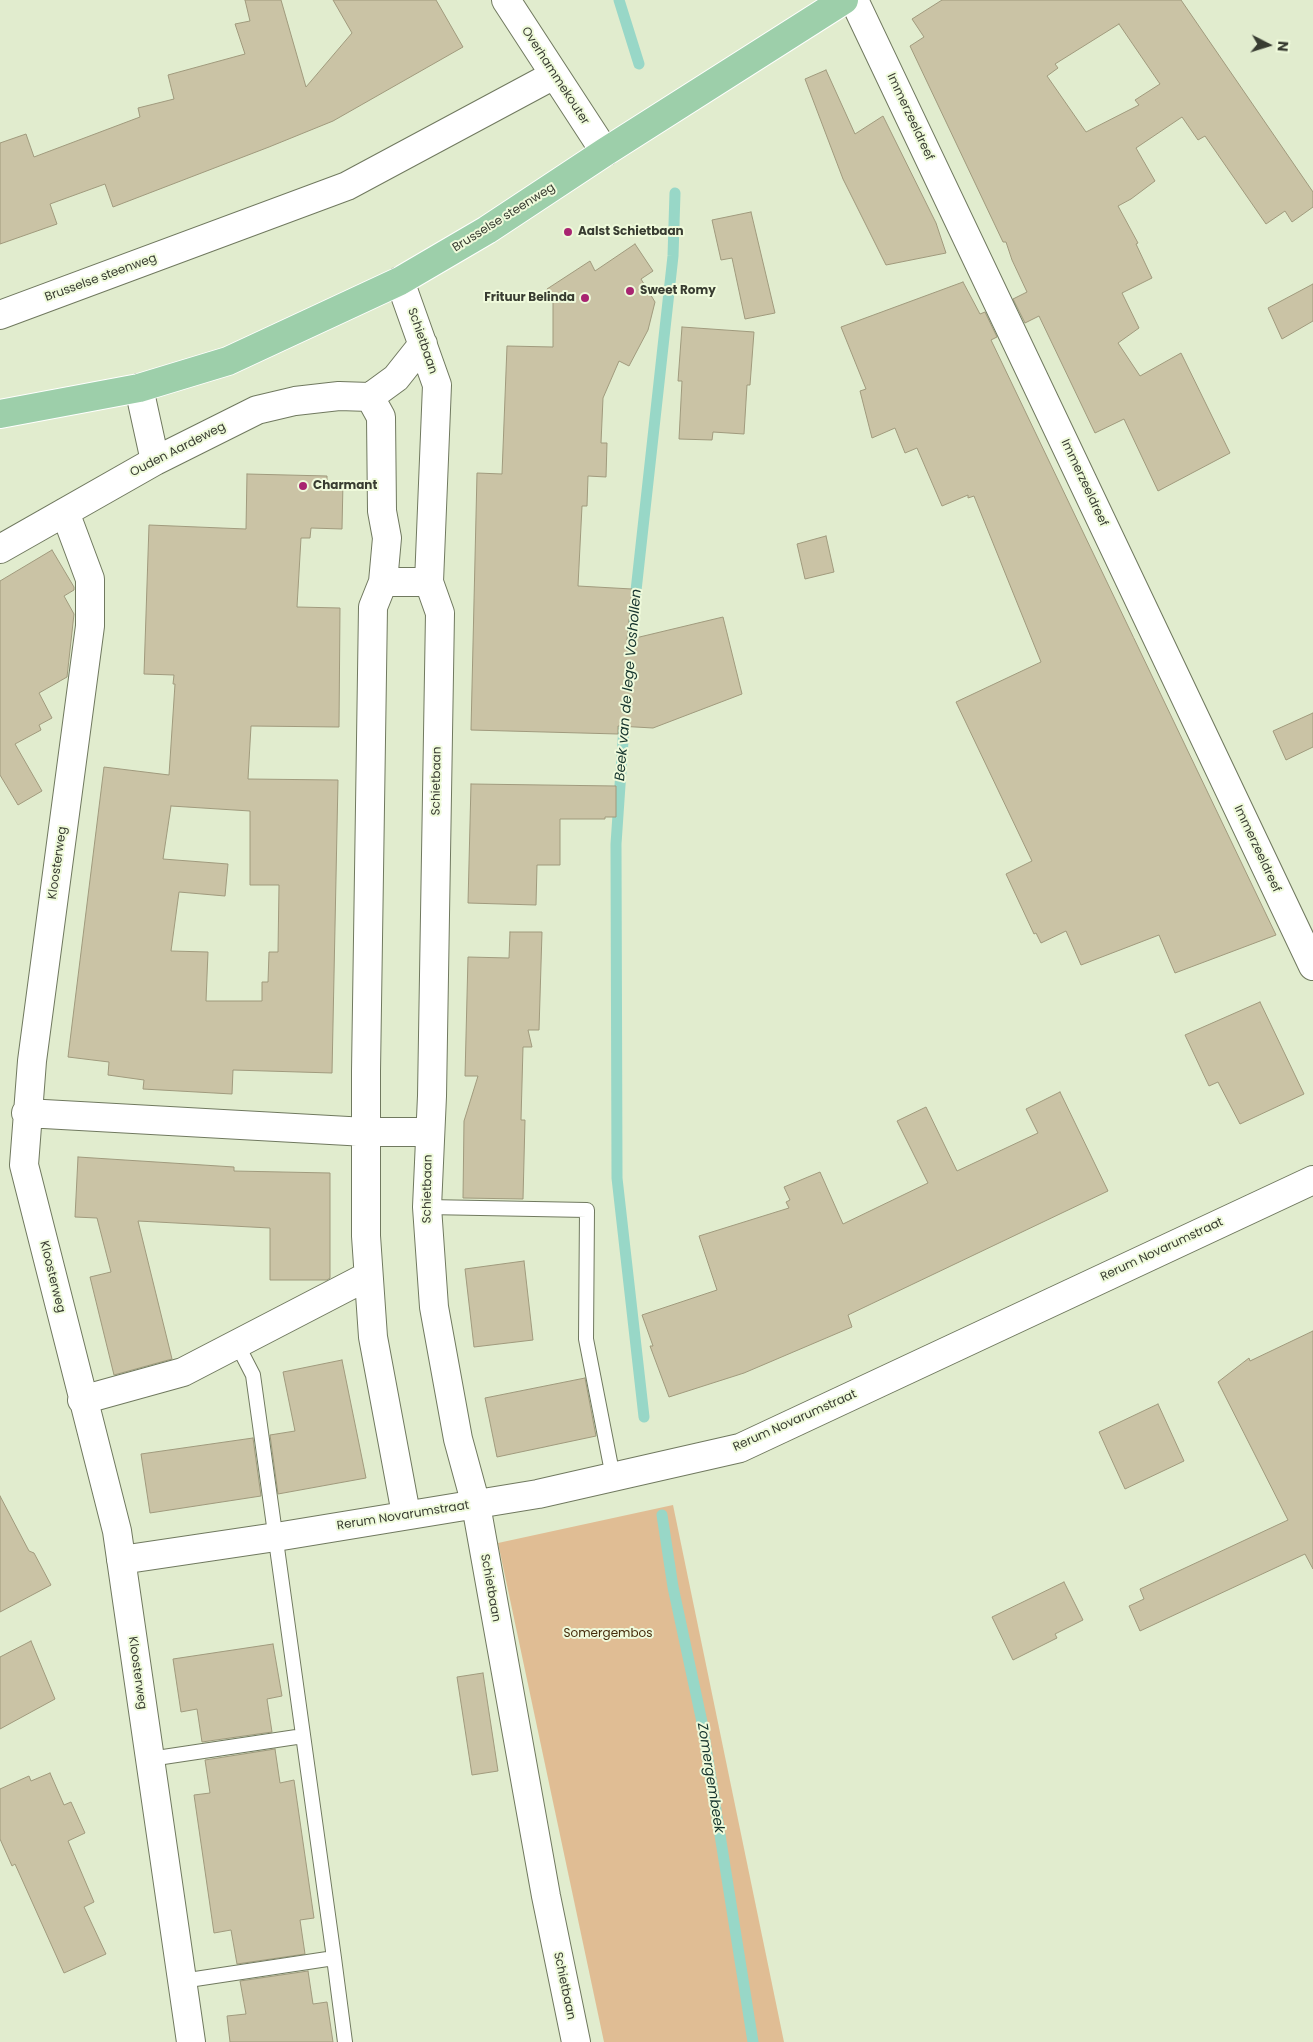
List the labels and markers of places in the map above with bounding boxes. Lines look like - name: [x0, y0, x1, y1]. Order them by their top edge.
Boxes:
- place label: Aalst Schietbaan: [578, 225, 684, 239]
- marker: Aalst Schietbaan: [562, 226, 574, 238]
- place label: Sweet Romy: [640, 284, 716, 298]
- marker: Sweet Romy: [624, 285, 636, 297]
- place label: Frituur Belinda: [484, 291, 575, 305]
- marker: Frituur Belinda: [579, 292, 591, 304]
- place label: Charmant: [313, 479, 377, 493]
- marker: Charmant: [297, 480, 309, 492]

